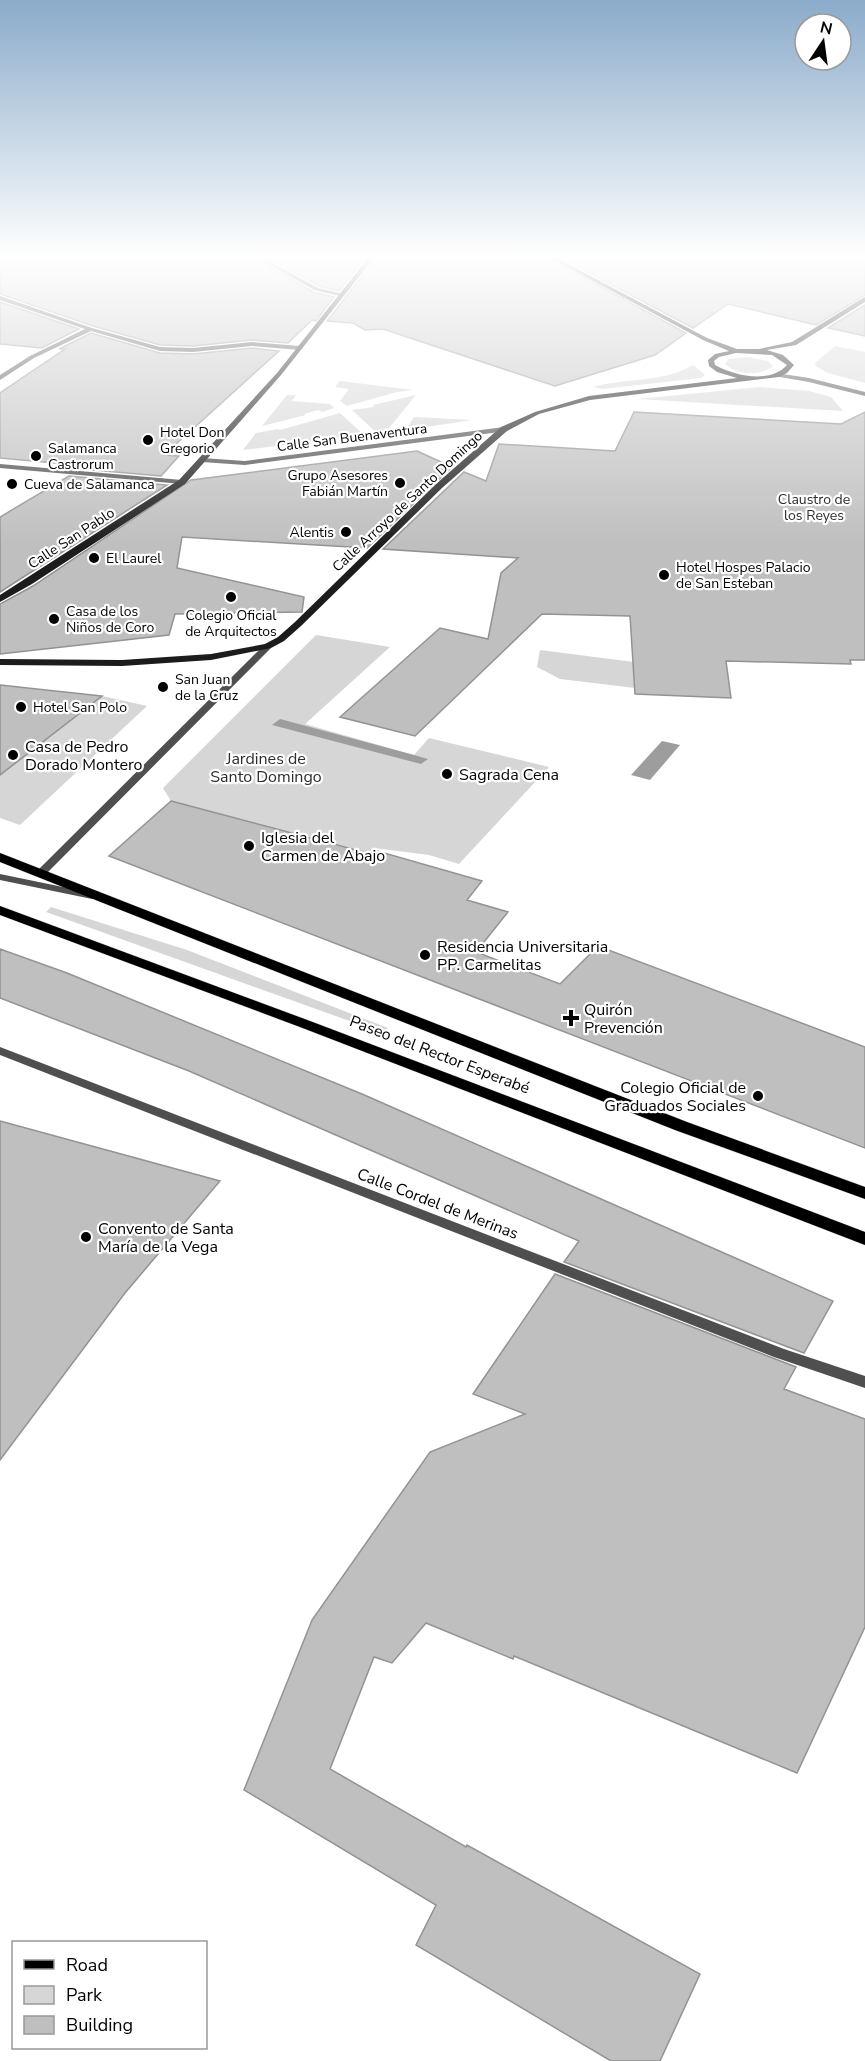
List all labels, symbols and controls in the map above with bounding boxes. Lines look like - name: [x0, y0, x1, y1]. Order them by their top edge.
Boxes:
- north arrow: [793, 12, 853, 72]
- text: N: [818, 16, 834, 40]
- street label: Calle San Buenaventura: [276, 419, 428, 456]
- place label: Hotel Don Gregorio: [160, 423, 225, 458]
- street label: Calle Arroyo de Santo Domingo: [328, 426, 487, 576]
- marker: Hotel Don Gregorio: [141, 433, 155, 447]
- place label: Salamanca Castrorum: [48, 439, 117, 474]
- marker: Salamanca Castrorum: [29, 449, 43, 463]
- place label: Grupo Asesores Fabián Martín: [288, 466, 388, 501]
- place label: Cueva de Salamanca: [24, 475, 155, 494]
- marker: Grupo Asesores Fabián Martín: [393, 476, 407, 490]
- marker: Cueva de Salamanca: [5, 477, 19, 491]
- park label: Claustro de los Reyes: [778, 490, 850, 525]
- street label: Calle San Pablo: [24, 503, 118, 573]
- place label: Alentis: [289, 523, 334, 542]
- marker: Alentis: [339, 525, 353, 539]
- place label: El Laurel: [106, 549, 162, 568]
- marker: El Laurel: [87, 551, 101, 565]
- place label: Hotel Hospes Palacio de San Esteban: [676, 558, 811, 593]
- marker: Hotel Hospes Palacio de San Esteban: [657, 568, 671, 582]
- marker: Colegio Oficial de Arquitectos: [224, 590, 238, 604]
- place label: Casa de los Niños de Coro: [66, 602, 155, 637]
- place label: Colegio Oficial de Arquitectos: [185, 606, 277, 641]
- marker: Casa de los Niños de Coro: [47, 612, 61, 626]
- place label: San Juan de la Cruz: [175, 670, 239, 705]
- marker: San Juan de la Cruz: [156, 680, 170, 694]
- place label: Hotel San Polo: [33, 698, 127, 717]
- marker: Hotel San Polo: [14, 700, 28, 714]
- place label: Casa de Pedro Dorado Montero: [25, 736, 143, 776]
- marker: Casa de Pedro Dorado Montero: [6, 748, 20, 762]
- park label: Jardines de Santo Domingo: [210, 748, 322, 788]
- place label: Sagrada Cena: [459, 764, 559, 786]
- marker: Sagrada Cena: [440, 767, 454, 781]
- place label: Iglesia del Carmen de Abajo: [261, 827, 385, 867]
- marker: Iglesia del Carmen de Abajo: [242, 839, 256, 853]
- place label: Residencia Universitaria PP. Carmelitas: [437, 936, 608, 976]
- marker: Residencia Universitaria PP. Carmelitas: [418, 948, 432, 962]
- place label: Quirón Prevención: [584, 999, 663, 1039]
- marker: Quirón Prevención: [562, 1009, 580, 1027]
- street label: Paseo del Rector Esperabé: [346, 1010, 533, 1100]
- place label: Colegio Oficial de Graduados Sociales: [604, 1077, 746, 1117]
- marker: Colegio Oficial de Graduados Sociales: [751, 1089, 765, 1103]
- street label: Calle Cordel de Merinas: [354, 1163, 522, 1245]
- place label: Convento de Santa María de la Vega: [98, 1218, 234, 1258]
- marker: Convento de Santa María de la Vega: [79, 1230, 93, 1244]
- legend: [12, 1941, 207, 2049]
- text: Road: [66, 1953, 108, 1977]
- text: Park: [66, 1983, 103, 2007]
- text: Building: [66, 2013, 133, 2037]

